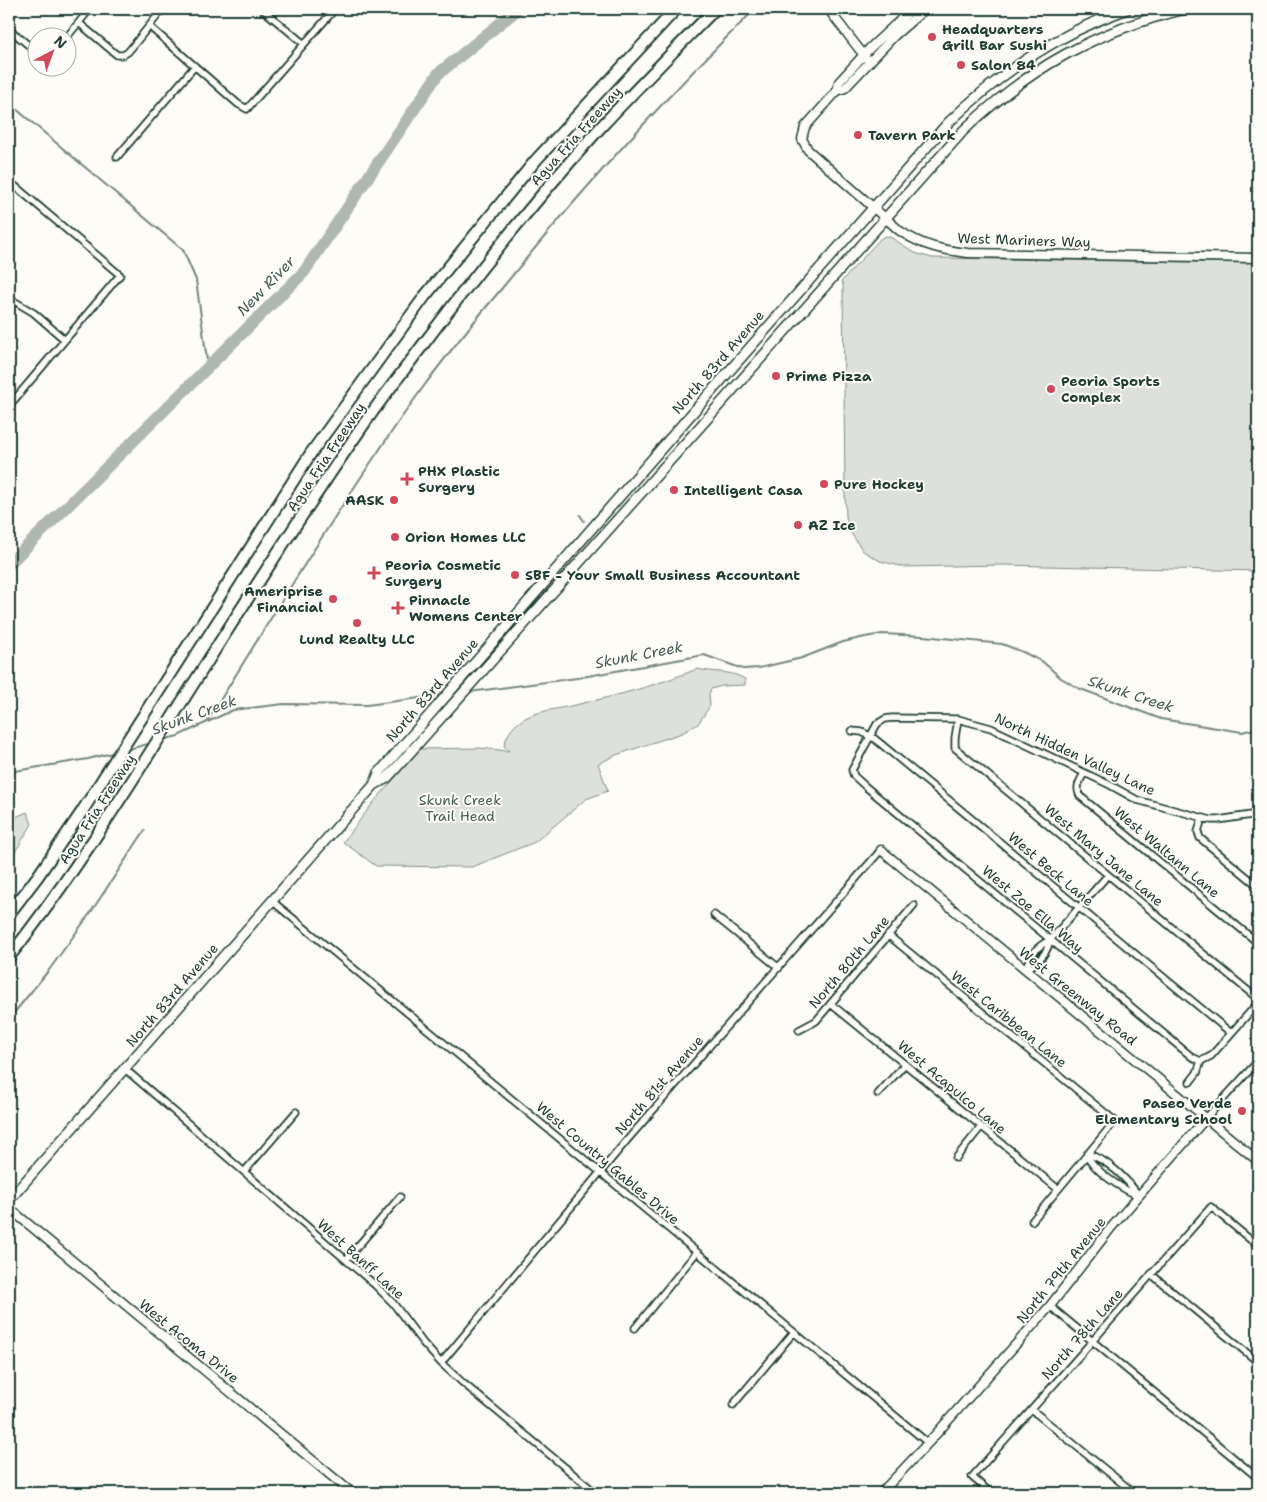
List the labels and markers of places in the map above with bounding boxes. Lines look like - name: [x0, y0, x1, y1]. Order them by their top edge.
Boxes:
- place label: Headquarters Grill Bar Sushi: [942, 20, 1047, 54]
- marker: Headquarters Grill Bar Sushi: [926, 31, 938, 43]
- place label: Salon 84: [971, 56, 1036, 74]
- marker: Salon 84: [955, 59, 967, 71]
- place label: Tavern Park: [868, 126, 956, 144]
- marker: Tavern Park: [852, 129, 864, 141]
- place label: Prime Pizza: [786, 367, 872, 385]
- marker: Prime Pizza: [770, 370, 782, 382]
- place label: Peoria Sports Complex: [1061, 372, 1160, 406]
- marker: Peoria Sports Complex: [1045, 383, 1057, 395]
- place label: PHX Plastic Surgery: [418, 462, 500, 496]
- marker: PHX Plastic Surgery: [400, 472, 414, 486]
- place label: Pure Hockey: [834, 475, 924, 493]
- marker: Pure Hockey: [818, 478, 830, 490]
- place label: Intelligent Casa: [684, 481, 803, 499]
- marker: Intelligent Casa: [668, 484, 680, 496]
- place label: AASK: [345, 491, 384, 509]
- marker: AASK: [388, 494, 400, 506]
- place label: AZ Ice: [808, 516, 856, 534]
- marker: AZ Ice: [792, 519, 804, 531]
- place label: Orion Homes LLC: [405, 528, 526, 546]
- marker: Orion Homes LLC: [389, 531, 401, 543]
- place label: Peoria Cosmetic Surgery: [385, 556, 501, 590]
- marker: Peoria Cosmetic Surgery: [367, 566, 381, 580]
- place label: SBF - Your Small Business Accountant: [525, 566, 800, 584]
- marker: SBF - Your Small Business Accountant: [509, 569, 521, 581]
- place label: Ameriprise Financial: [244, 582, 323, 616]
- place label: Pinnacle Womens Center: [409, 591, 523, 625]
- marker: Ameriprise Financial: [327, 593, 339, 605]
- marker: Pinnacle Womens Center: [391, 601, 405, 615]
- marker: Lund Realty LLC: [351, 617, 363, 629]
- place label: Lund Realty LLC: [299, 630, 415, 648]
- place label: Paseo Verde Elementary School: [1095, 1094, 1232, 1128]
- marker: Paseo Verde Elementary School: [1236, 1105, 1248, 1117]

